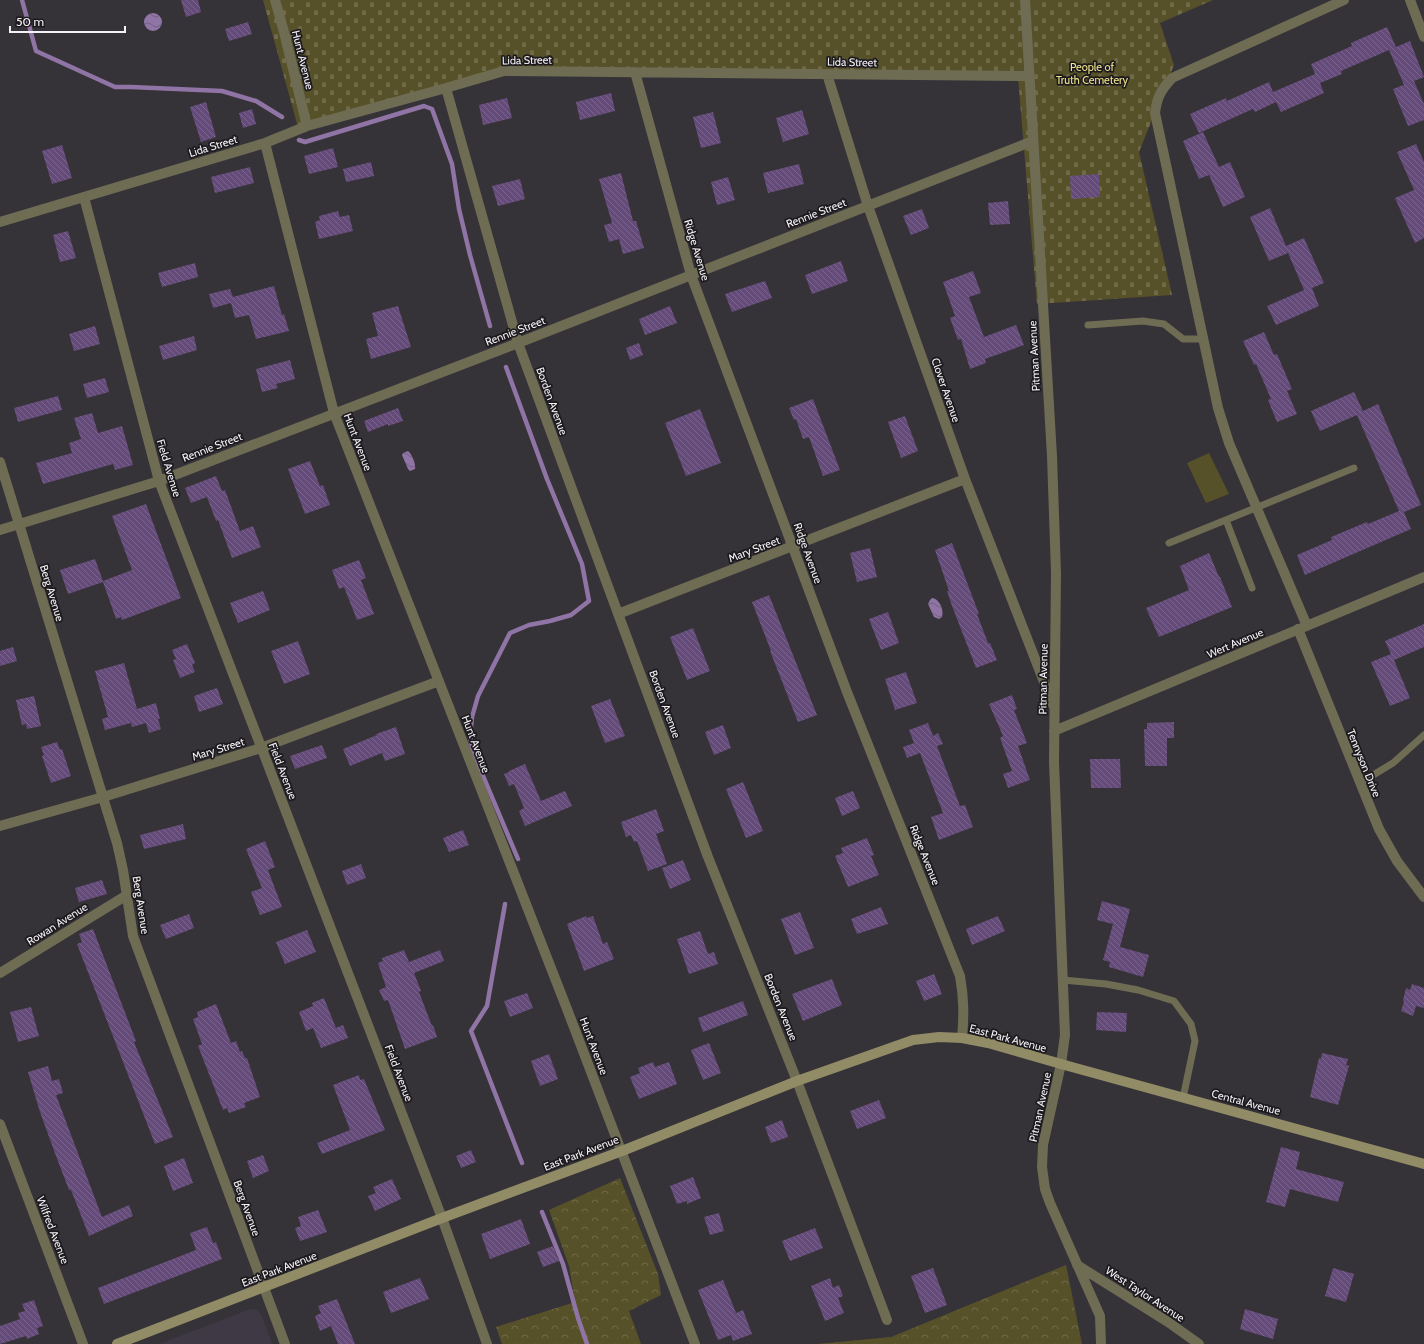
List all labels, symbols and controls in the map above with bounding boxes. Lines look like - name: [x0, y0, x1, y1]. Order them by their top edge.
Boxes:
- scale bar: [10, 8, 125, 34]
- text: 50 m: [16, 14, 44, 29]
- street label: Hunt Avenue: [289, 29, 317, 91]
- street label: Lida Street: [502, 53, 552, 67]
- street label: Lida Street: [827, 55, 877, 69]
- park label: People of Truth Cemetery: [1056, 60, 1129, 87]
- street label: Lida Street: [187, 132, 239, 160]
- street label: Rennie Street: [784, 195, 848, 231]
- street label: Ridge Avenue: [681, 218, 713, 283]
- street label: Rennie Street: [483, 313, 547, 349]
- street label: Pitman Avenue: [1025, 320, 1043, 392]
- street label: Clover Avenue: [928, 356, 964, 424]
- street label: Borden Avenue: [533, 365, 571, 437]
- street label: Hunt Avenue: [341, 411, 376, 473]
- street label: Rennie Street: [180, 429, 244, 465]
- street label: Field Avenue: [154, 437, 185, 499]
- street label: Ridge Avenue: [791, 521, 826, 586]
- street label: Mary Street: [726, 533, 782, 565]
- street label: Berg Avenue: [37, 563, 67, 623]
- street label: Wert Avenue: [1205, 625, 1266, 661]
- street label: Pitman Avenue: [1035, 643, 1051, 714]
- street label: Borden Avenue: [646, 668, 684, 740]
- street label: Hunt Avenue: [459, 713, 494, 775]
- street label: Tennyson Drive: [1344, 727, 1384, 799]
- street label: Mary Street: [190, 734, 246, 764]
- street label: Field Avenue: [266, 741, 300, 802]
- street label: Ridge Avenue: [907, 823, 944, 887]
- street label: Berg Avenue: [130, 875, 153, 935]
- street label: Rowan Avenue: [24, 900, 90, 948]
- street label: Borden Avenue: [761, 971, 801, 1043]
- street label: Hunt Avenue: [577, 1015, 612, 1077]
- street label: East Park Avenue: [968, 1021, 1048, 1055]
- street label: Field Avenue: [382, 1043, 416, 1104]
- street label: Pitman Avenue: [1026, 1071, 1054, 1143]
- street label: Central Avenue: [1210, 1086, 1282, 1118]
- street label: East Park Avenue: [541, 1132, 621, 1174]
- street label: Berg Avenue: [230, 1178, 264, 1238]
- street label: Wilfred Avenue: [34, 1194, 72, 1266]
- street label: East Park Avenue: [239, 1248, 319, 1290]
- street label: West Taylor Avenue: [1103, 1263, 1188, 1325]

